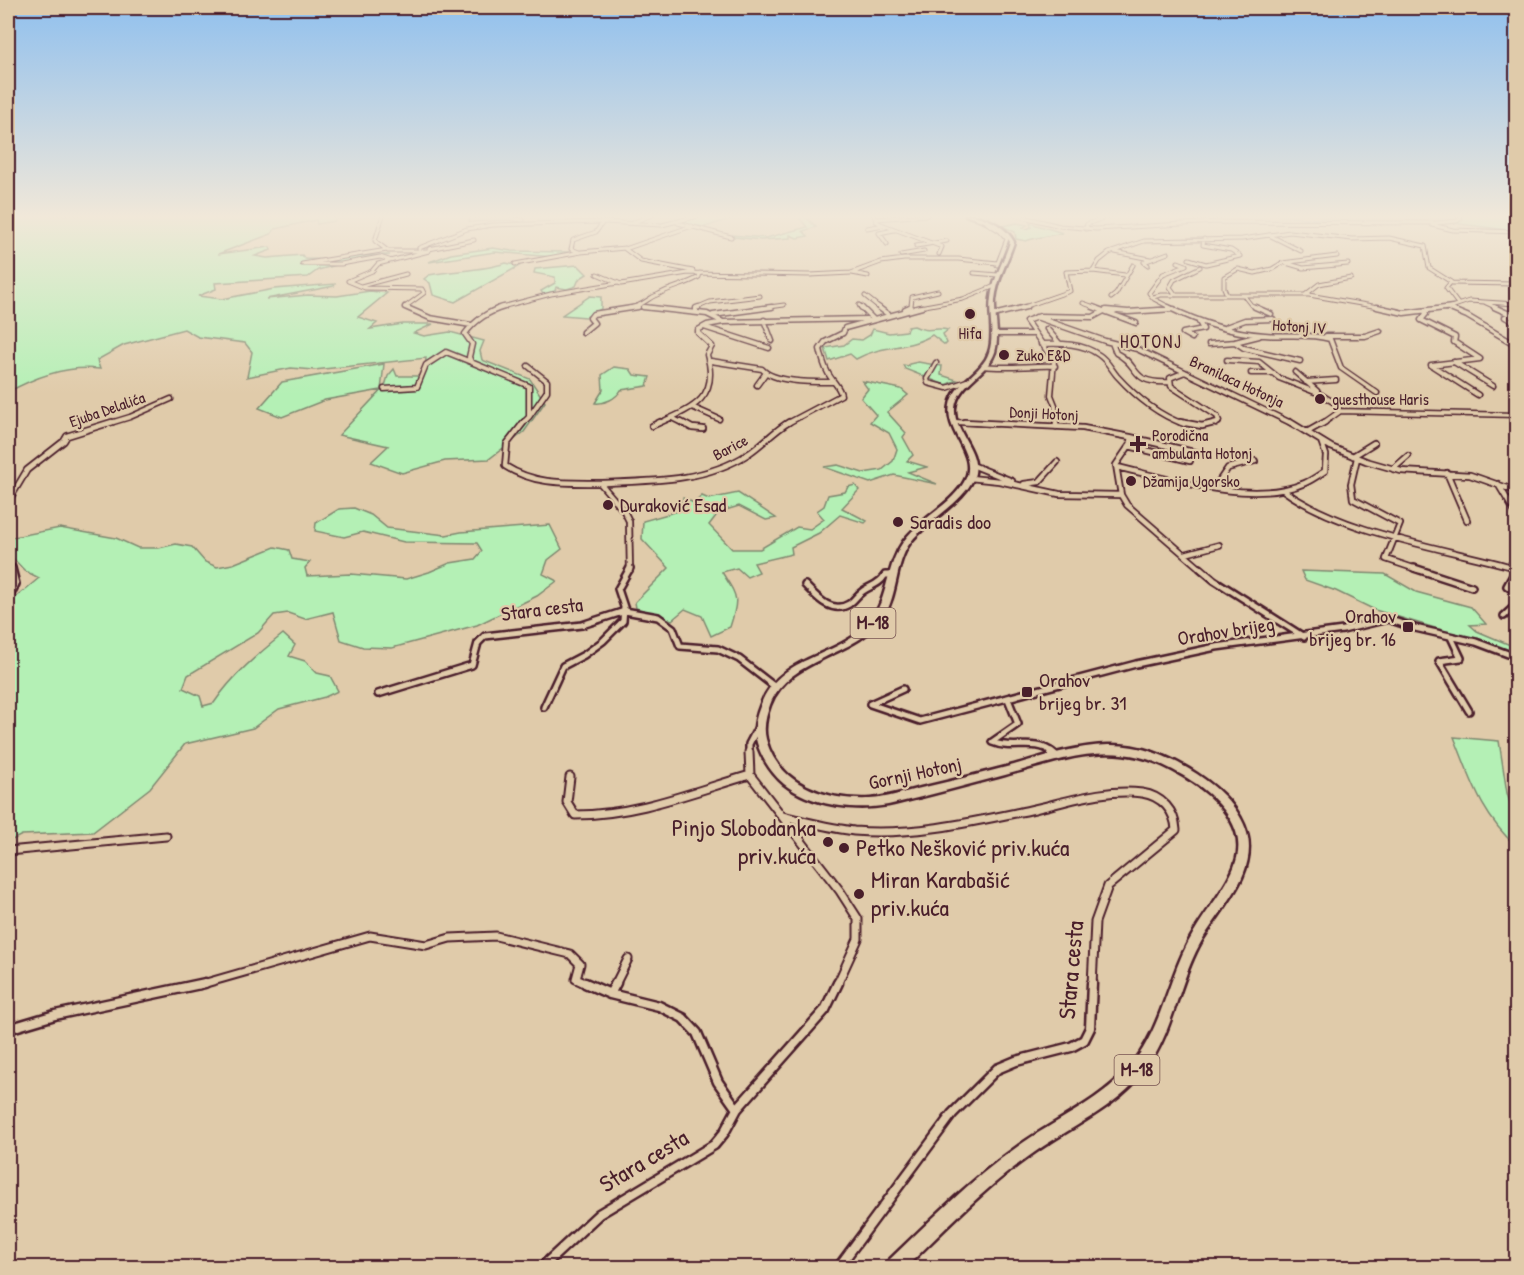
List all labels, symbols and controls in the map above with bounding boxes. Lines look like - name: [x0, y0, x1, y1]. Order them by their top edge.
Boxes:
- marker: Hifa: [963, 307, 977, 321]
- street label: Hotonj IV: [1272, 313, 1326, 339]
- place label: Hifa: [958, 322, 982, 344]
- district label: HOTONJ: [1120, 329, 1182, 354]
- place label: Zuko E&D: [1016, 344, 1071, 366]
- marker: Zuko E&D: [997, 348, 1011, 362]
- street label: Branilaca Hotonja: [1186, 350, 1288, 412]
- street label: Ejuba Delalića: [66, 386, 148, 432]
- place label: guesthouse Haris: [1332, 388, 1429, 410]
- marker: guesthouse Haris: [1313, 392, 1327, 406]
- street label: Donji Hotonj: [1009, 400, 1079, 426]
- place label: Porodična ambulanta Hotonj: [1152, 424, 1252, 464]
- street label: Barice: [709, 428, 752, 465]
- marker: Porodična ambulanta Hotonj: [1129, 435, 1147, 453]
- place label: Džamija Ugorsko: [1143, 470, 1240, 492]
- marker: Džamija Ugorsko: [1124, 474, 1138, 488]
- place label: Duraković Esad: [620, 491, 727, 518]
- marker: Duraković Esad: [601, 498, 615, 512]
- place label: Saradis doo: [910, 508, 991, 535]
- marker: Saradis doo: [891, 515, 905, 529]
- street label: Stara cesta: [500, 590, 585, 627]
- place label: Orahov brijeg br. 16: [1309, 602, 1396, 652]
- road number: M-18: [850, 608, 896, 638]
- street label: Orahov brijeg: [1176, 610, 1276, 651]
- marker: Orahov brijeg br. 16: [1401, 620, 1415, 634]
- place label: Orahov brijeg br. 31: [1039, 666, 1127, 716]
- marker: Orahov brijeg br. 31: [1020, 685, 1034, 699]
- street label: Gornji Hotonj: [866, 750, 964, 796]
- place label: Pinjo Slobodanka priv.kuća: [672, 811, 816, 871]
- place label: Petko Nešković priv.kuća: [856, 831, 1069, 863]
- marker: Pinjo Slobodanka priv.kuća: [821, 835, 835, 849]
- marker: Petko Nešković priv.kuća: [837, 841, 851, 855]
- place label: Miran Karabašić priv.kuća: [871, 863, 1010, 923]
- marker: Miran Karabašić priv.kuća: [852, 887, 866, 901]
- street label: Stara cesta: [1050, 919, 1090, 1020]
- road number: M-18: [1114, 1055, 1160, 1085]
- street label: Stara cesta: [593, 1121, 694, 1199]

